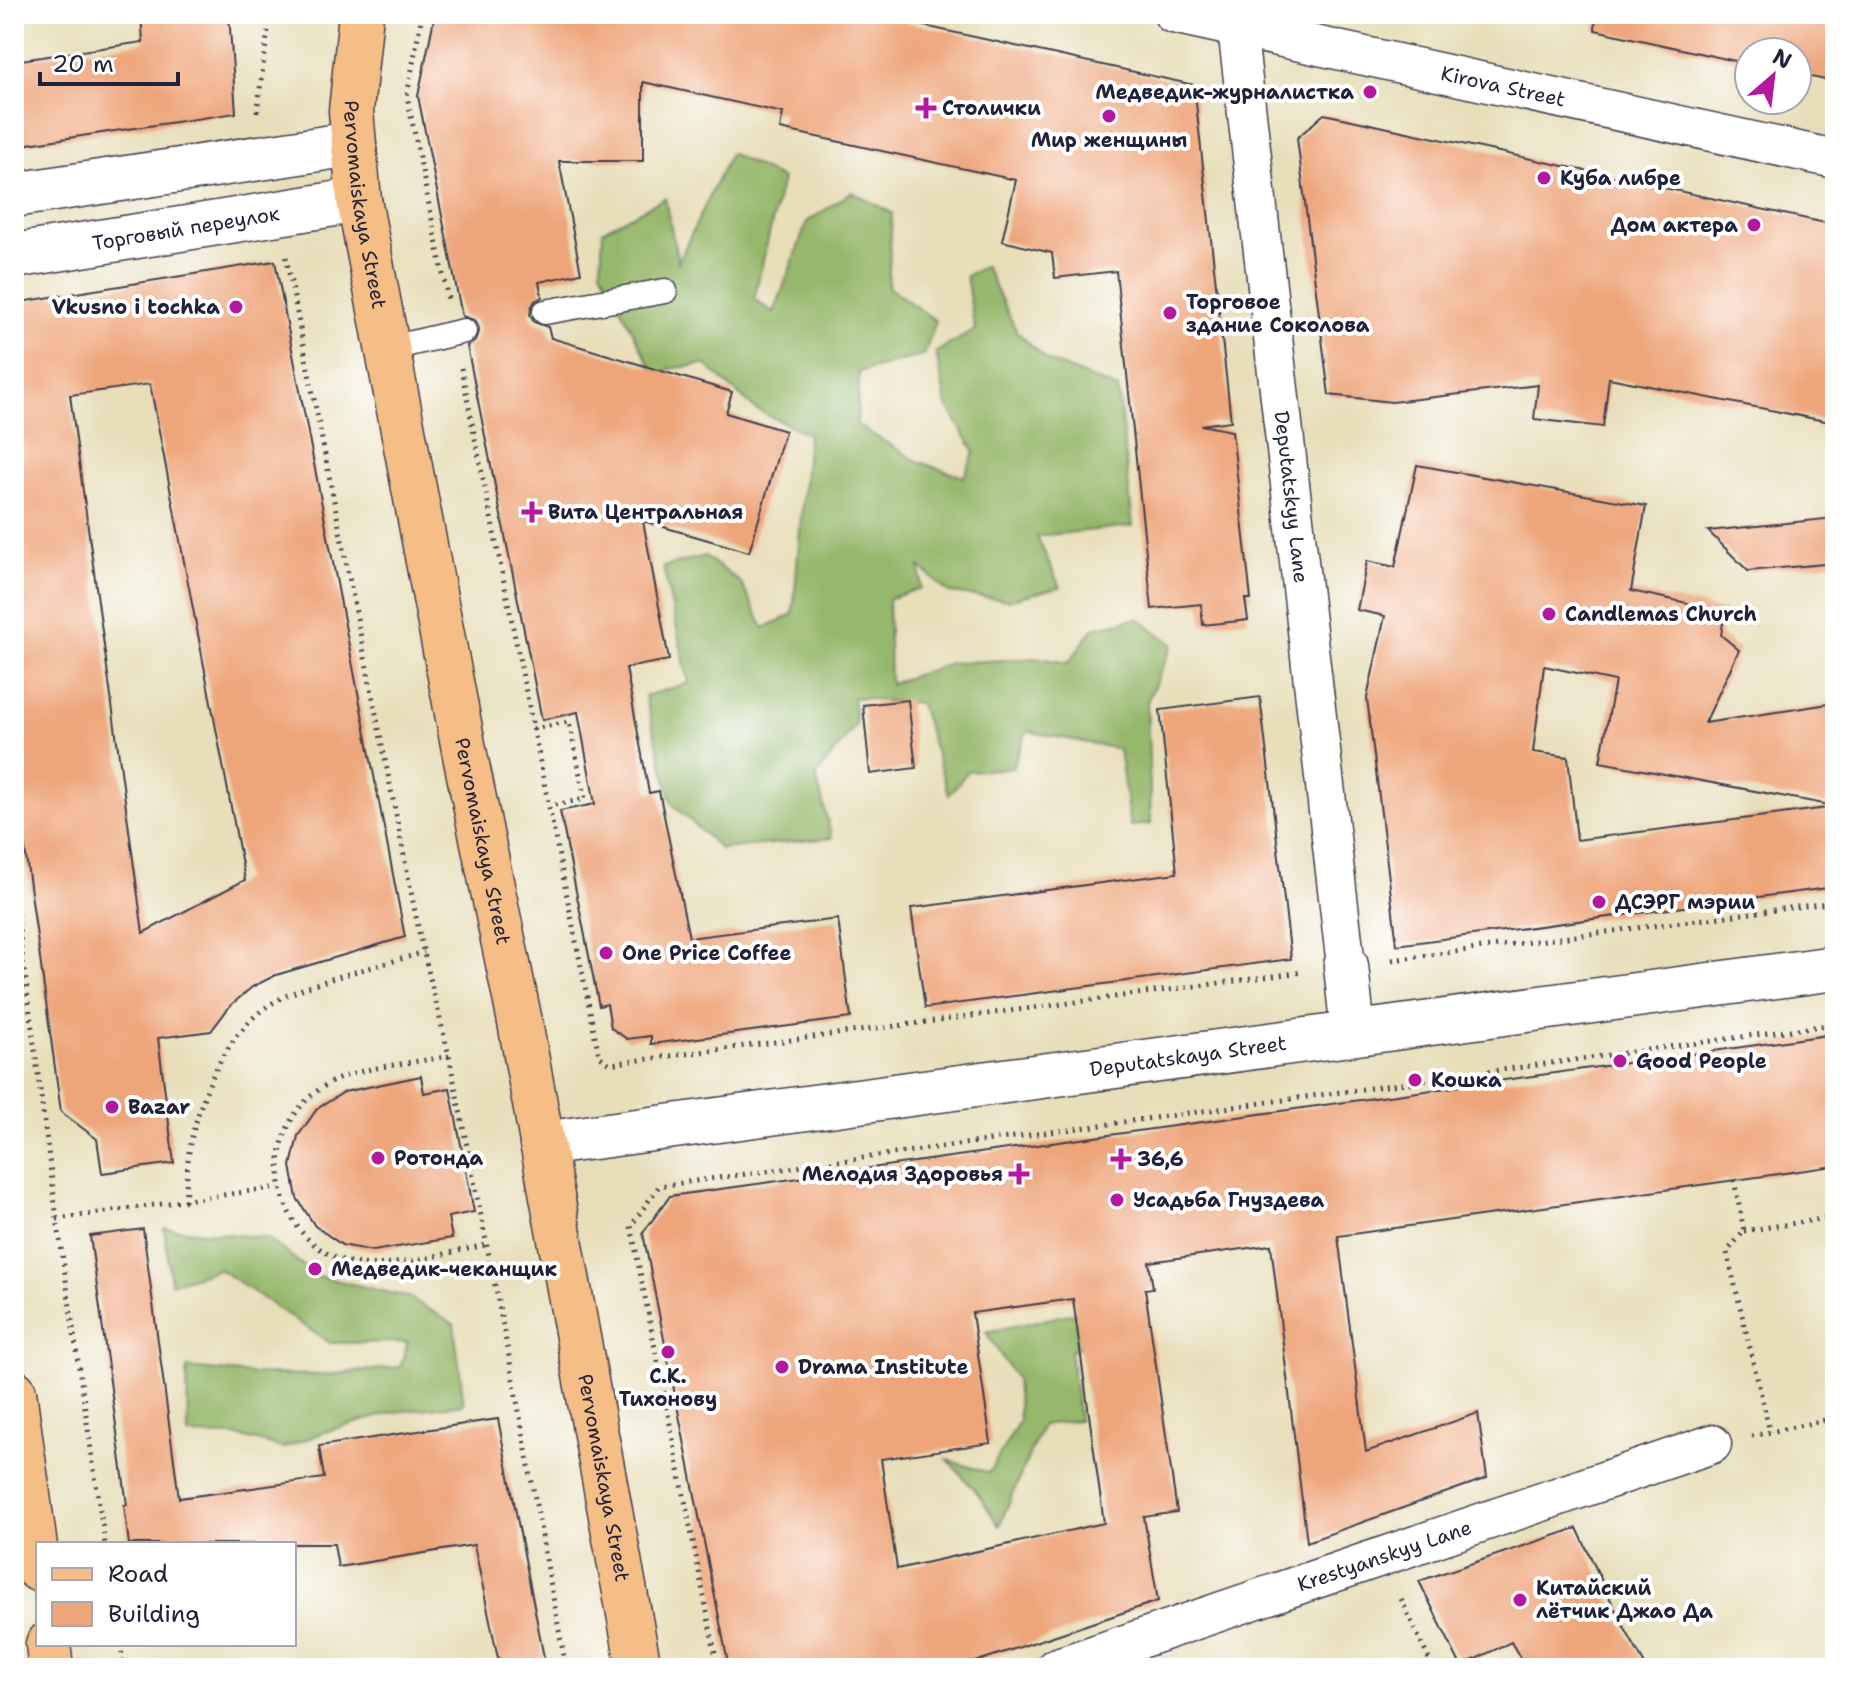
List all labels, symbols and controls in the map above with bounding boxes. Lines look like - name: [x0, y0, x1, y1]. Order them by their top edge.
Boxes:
- scale bar: [40, 36, 178, 86]
- north arrow: [1733, 36, 1813, 116]
- text: N: [1768, 42, 1797, 76]
- text: 20 m: [52, 48, 114, 80]
- street label: Kirova Street: [1439, 60, 1568, 113]
- place label: Медведик-журналистка: [1095, 79, 1354, 105]
- marker: Медведик-журналистка: [1361, 83, 1379, 101]
- place label: Столички: [942, 95, 1041, 121]
- street label: Pervomaiskaya Street: [338, 99, 392, 311]
- marker: Столички: [917, 99, 935, 117]
- marker: Мир женщины: [1100, 107, 1118, 125]
- place label: Мир женщины: [1031, 127, 1187, 153]
- place label: Куба либре: [1560, 165, 1681, 191]
- marker: Куба либре: [1535, 169, 1553, 187]
- street label: Торговый переулок: [90, 200, 281, 256]
- place label: Дом актера: [1611, 212, 1738, 238]
- marker: Дом актера: [1745, 216, 1763, 234]
- place label: Торговое здание Соколова: [1186, 289, 1370, 338]
- place label: Vkusno i tochka: [52, 294, 220, 320]
- marker: Vkusno i tochka: [227, 298, 245, 316]
- marker: Торговое здание Соколова: [1161, 304, 1179, 322]
- street label: Deputatskyy Lane: [1269, 409, 1314, 584]
- place label: Вита Центральная: [548, 499, 743, 525]
- marker: Вита Центральная: [523, 503, 541, 521]
- place label: Candlemas Church: [1565, 601, 1757, 627]
- marker: Candlemas Church: [1540, 605, 1558, 623]
- street label: Pervomaiskaya Street: [449, 736, 517, 947]
- place label: ДСЭРГ мэрии: [1615, 889, 1755, 915]
- marker: ДСЭРГ мэрии: [1590, 893, 1608, 911]
- place label: One Price Coffee: [622, 940, 791, 966]
- marker: One Price Coffee: [597, 944, 615, 962]
- street label: Deputatskaya Street: [1088, 1030, 1288, 1082]
- place label: Good People: [1636, 1048, 1767, 1074]
- marker: Good People: [1611, 1052, 1629, 1070]
- place label: Кошка: [1431, 1067, 1502, 1093]
- marker: Кошка: [1406, 1071, 1424, 1089]
- place label: Bazar: [128, 1094, 190, 1120]
- marker: Bazar: [103, 1098, 121, 1116]
- place label: Ротонда: [394, 1145, 484, 1171]
- place label: 36,6: [1137, 1146, 1184, 1172]
- marker: Ротонда: [369, 1149, 387, 1167]
- marker: 36,6: [1112, 1150, 1130, 1168]
- place label: Мелодия Здоровья: [802, 1161, 1003, 1187]
- marker: Мелодия Здоровья: [1010, 1165, 1028, 1183]
- place label: Усадьба Гнуздева: [1133, 1187, 1324, 1213]
- marker: Усадьба Гнуздева: [1108, 1191, 1126, 1209]
- place label: Медведик-чеканщик: [331, 1256, 557, 1282]
- marker: Медведик-чеканщик: [306, 1260, 324, 1278]
- marker: С.К. Тихонову: [659, 1343, 677, 1361]
- place label: Drama Institute: [798, 1354, 968, 1380]
- marker: Drama Institute: [773, 1358, 791, 1376]
- place label: С.К. Тихонову: [619, 1363, 717, 1412]
- street label: Pervomaiskaya Street: [572, 1372, 636, 1584]
- street label: Krestyanskyy Lane: [1294, 1514, 1475, 1597]
- legend: [36, 1542, 296, 1646]
- text: Road: [108, 1558, 168, 1590]
- place label: Китайский лётчик Джао Да: [1536, 1575, 1713, 1624]
- marker: Китайский лётчик Джао Да: [1511, 1591, 1529, 1609]
- text: Building: [108, 1598, 200, 1630]

